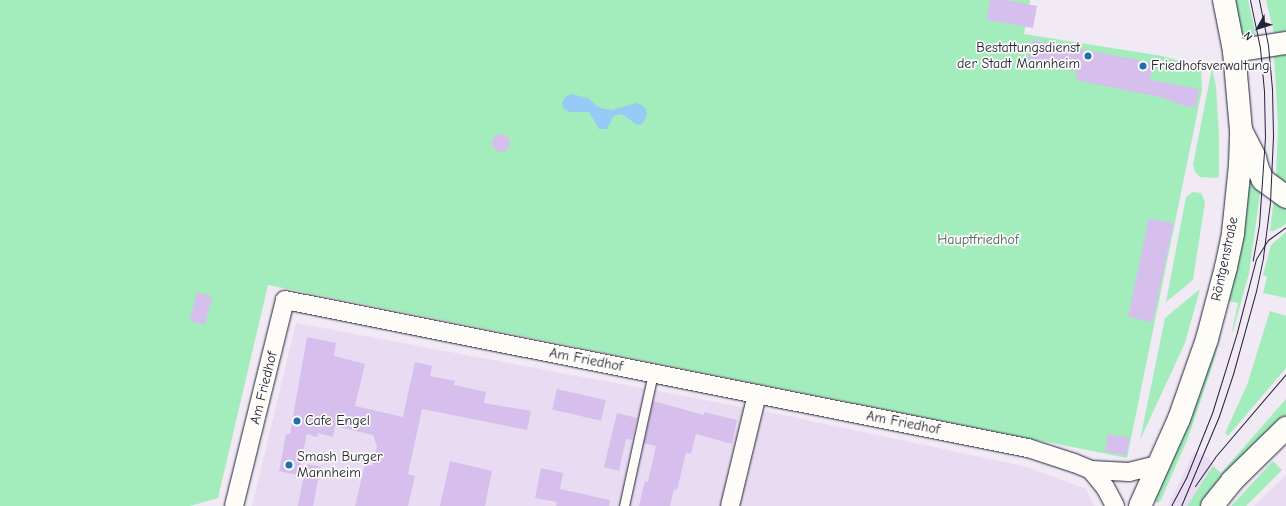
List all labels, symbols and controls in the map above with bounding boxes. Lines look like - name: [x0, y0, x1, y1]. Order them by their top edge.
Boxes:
- north arrow: [1238, 8, 1278, 48]
- text: N: [1241, 29, 1256, 43]
- place label: Bestattungsdienst der Stadt Mannheim: [957, 40, 1080, 72]
- marker: Bestattungsdienst der Stadt Mannheim: [1083, 51, 1093, 61]
- place label: Friedhofsverwaltung: [1151, 58, 1270, 74]
- marker: Friedhofsverwaltung: [1138, 61, 1148, 71]
- street label: Röntgenstraße: [1208, 215, 1242, 303]
- park label: Hauptfriedhof: [937, 232, 1019, 248]
- street label: Am Friedhof: [548, 345, 624, 375]
- street label: Am Friedhof: [247, 350, 281, 426]
- street label: Am Friedhof: [865, 408, 941, 438]
- place label: Cafe Engel: [305, 413, 370, 429]
- marker: Cafe Engel: [292, 416, 302, 426]
- place label: Smash Burger Mannheim: [297, 449, 382, 482]
- marker: Smash Burger Mannheim: [284, 460, 294, 470]

